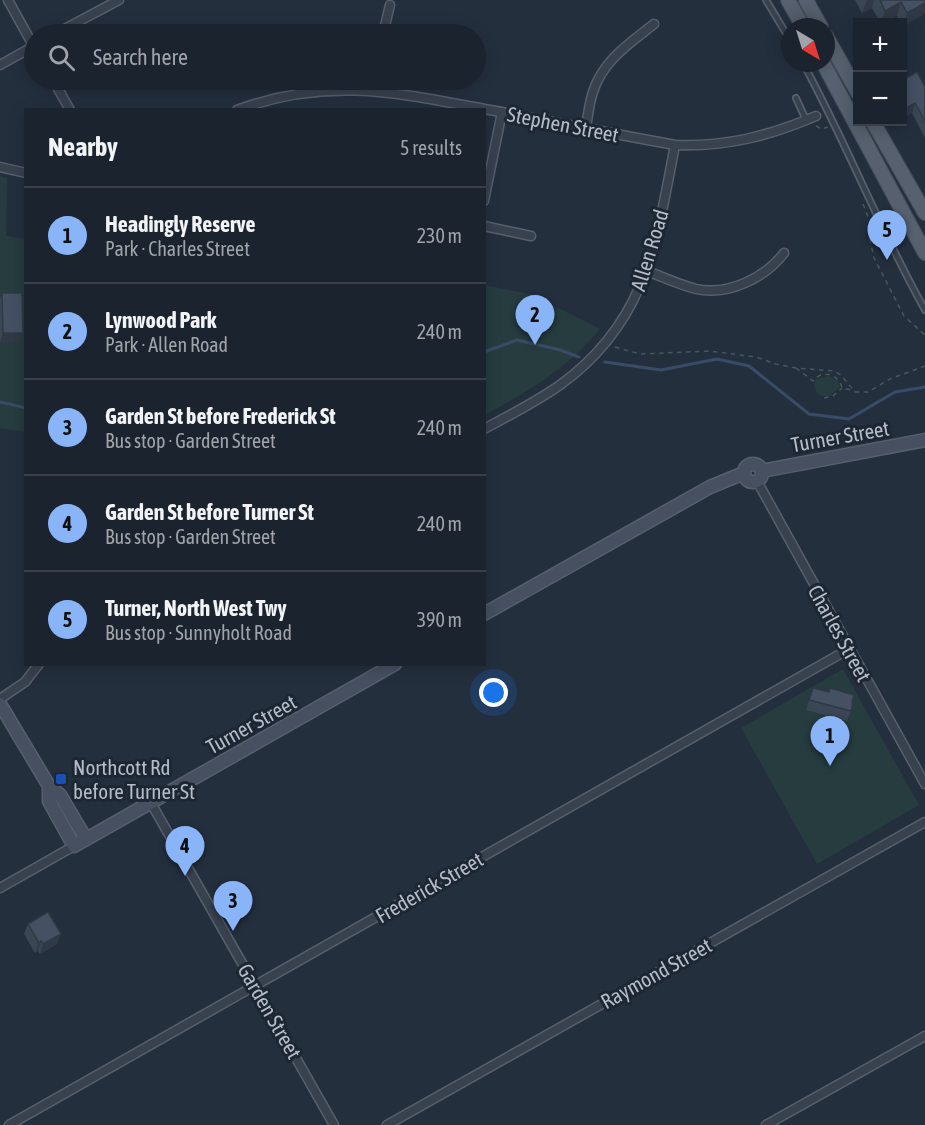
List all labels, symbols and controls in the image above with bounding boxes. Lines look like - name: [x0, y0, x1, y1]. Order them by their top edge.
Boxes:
- north arrow: [781, 18, 835, 72]
- map controls: [853, 18, 907, 126]
- button: +: [853, 18, 907, 72]
- search box: [24, 24, 486, 90]
- icon: search: [45, 41, 78, 74]
- text: Search here: [93, 44, 188, 70]
- button: −: [853, 72, 907, 126]
- street label: Stephen Street: [505, 101, 621, 147]
- text: Nearby: [48, 132, 118, 162]
- text: 5 results: [400, 136, 462, 159]
- street label: Allen Road: [625, 206, 673, 294]
- pin: 5: [868, 210, 906, 260]
- text: Headingly Reserve: [105, 211, 255, 237]
- text: 1: [63, 224, 72, 247]
- text: 230 m: [417, 224, 462, 247]
- text: Park · Charles Street: [105, 237, 250, 260]
- pin: 2: [516, 296, 554, 345]
- text: Lynwood Park: [105, 307, 216, 333]
- text: 2: [63, 320, 72, 343]
- text: 240 m: [417, 320, 462, 343]
- text: Park · Allen Road: [105, 333, 228, 356]
- text: Garden St before Frederick St: [105, 403, 336, 429]
- text: 3: [63, 416, 72, 439]
- text: 240 m: [417, 416, 462, 439]
- street label: Turner Street: [789, 416, 891, 456]
- text: Bus stop · Garden Street: [105, 429, 276, 452]
- text: Garden St before Turner St: [105, 499, 314, 525]
- text: 4: [63, 512, 72, 535]
- text: 240 m: [417, 512, 462, 535]
- text: Bus stop · Garden Street: [105, 525, 276, 548]
- street label: Charles Street: [804, 580, 876, 686]
- text: Turner, North West Twy: [105, 595, 287, 621]
- text: 5: [63, 608, 72, 631]
- text: 390 m: [417, 608, 462, 631]
- text: Bus stop · Sunnyholt Road: [105, 621, 292, 644]
- your location: [479, 678, 508, 707]
- street label: Turner Street: [202, 689, 300, 759]
- pin: 1: [810, 716, 850, 766]
- place label: Northcott Rd before Turner St: [73, 755, 195, 803]
- marker: Northcott Rd before Turner St: [54, 772, 68, 786]
- pin: 4: [166, 826, 204, 876]
- street label: Frederick Street: [371, 847, 487, 927]
- pin: 3: [214, 882, 252, 931]
- street label: Raymond Street: [596, 933, 716, 1013]
- street label: Garden Street: [233, 959, 307, 1063]

